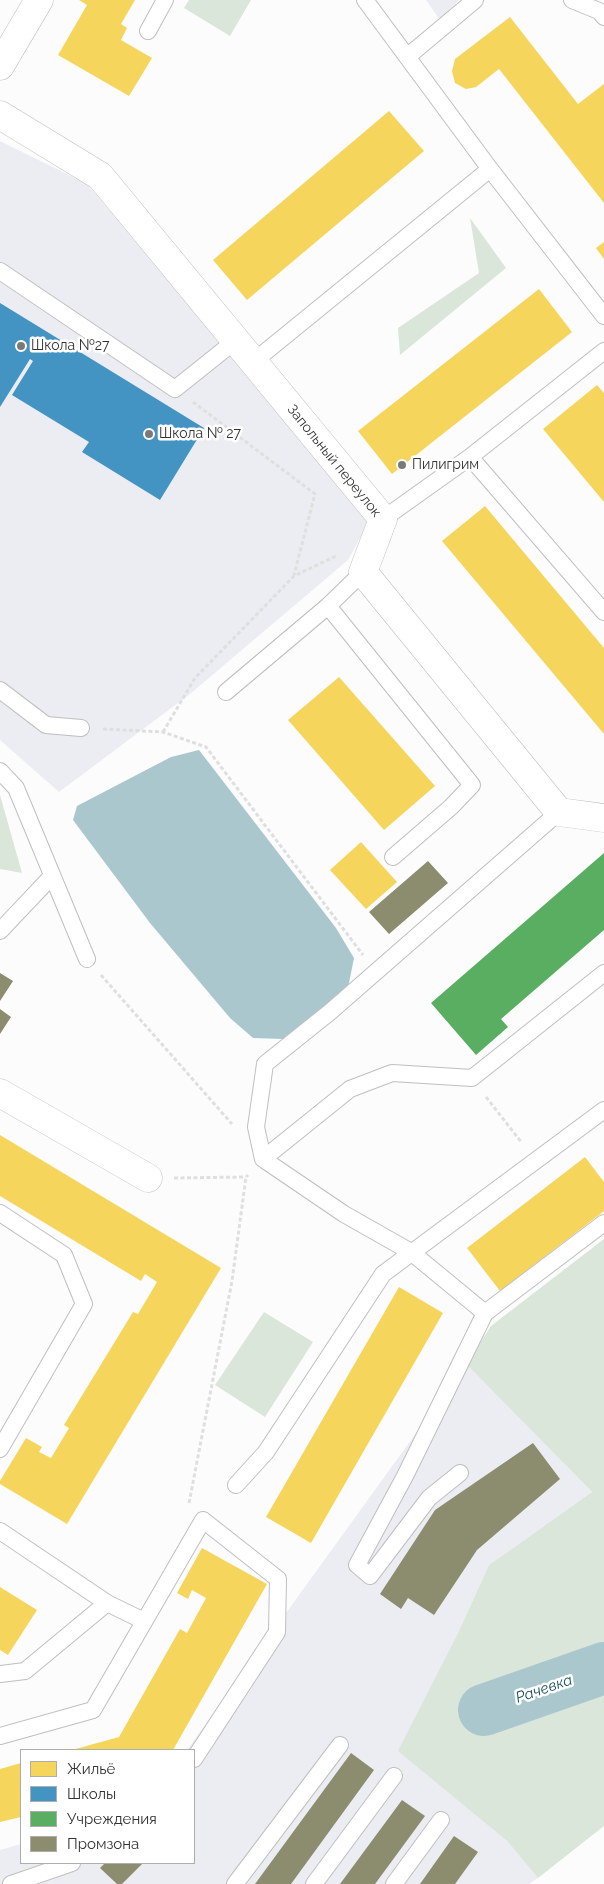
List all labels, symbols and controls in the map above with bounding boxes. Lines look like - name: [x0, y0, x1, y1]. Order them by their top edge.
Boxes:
- place label: Школа №27: [31, 338, 109, 354]
- marker: Школа №27: [15, 340, 27, 352]
- street label: Запольный переулок: [283, 401, 385, 521]
- place label: Школа № 27: [159, 426, 241, 442]
- marker: Школа № 27: [143, 428, 155, 440]
- place label: Пилигрим: [412, 457, 479, 473]
- marker: Пилигрим: [396, 459, 408, 471]
- water label: Рачевка: [513, 1671, 575, 1707]
- legend: [20, 1749, 195, 1864]
- text: Жильё: [67, 1760, 115, 1778]
- text: Школы: [67, 1785, 116, 1803]
- text: Учреждения: [67, 1810, 157, 1828]
- text: Промзона: [67, 1835, 139, 1853]

